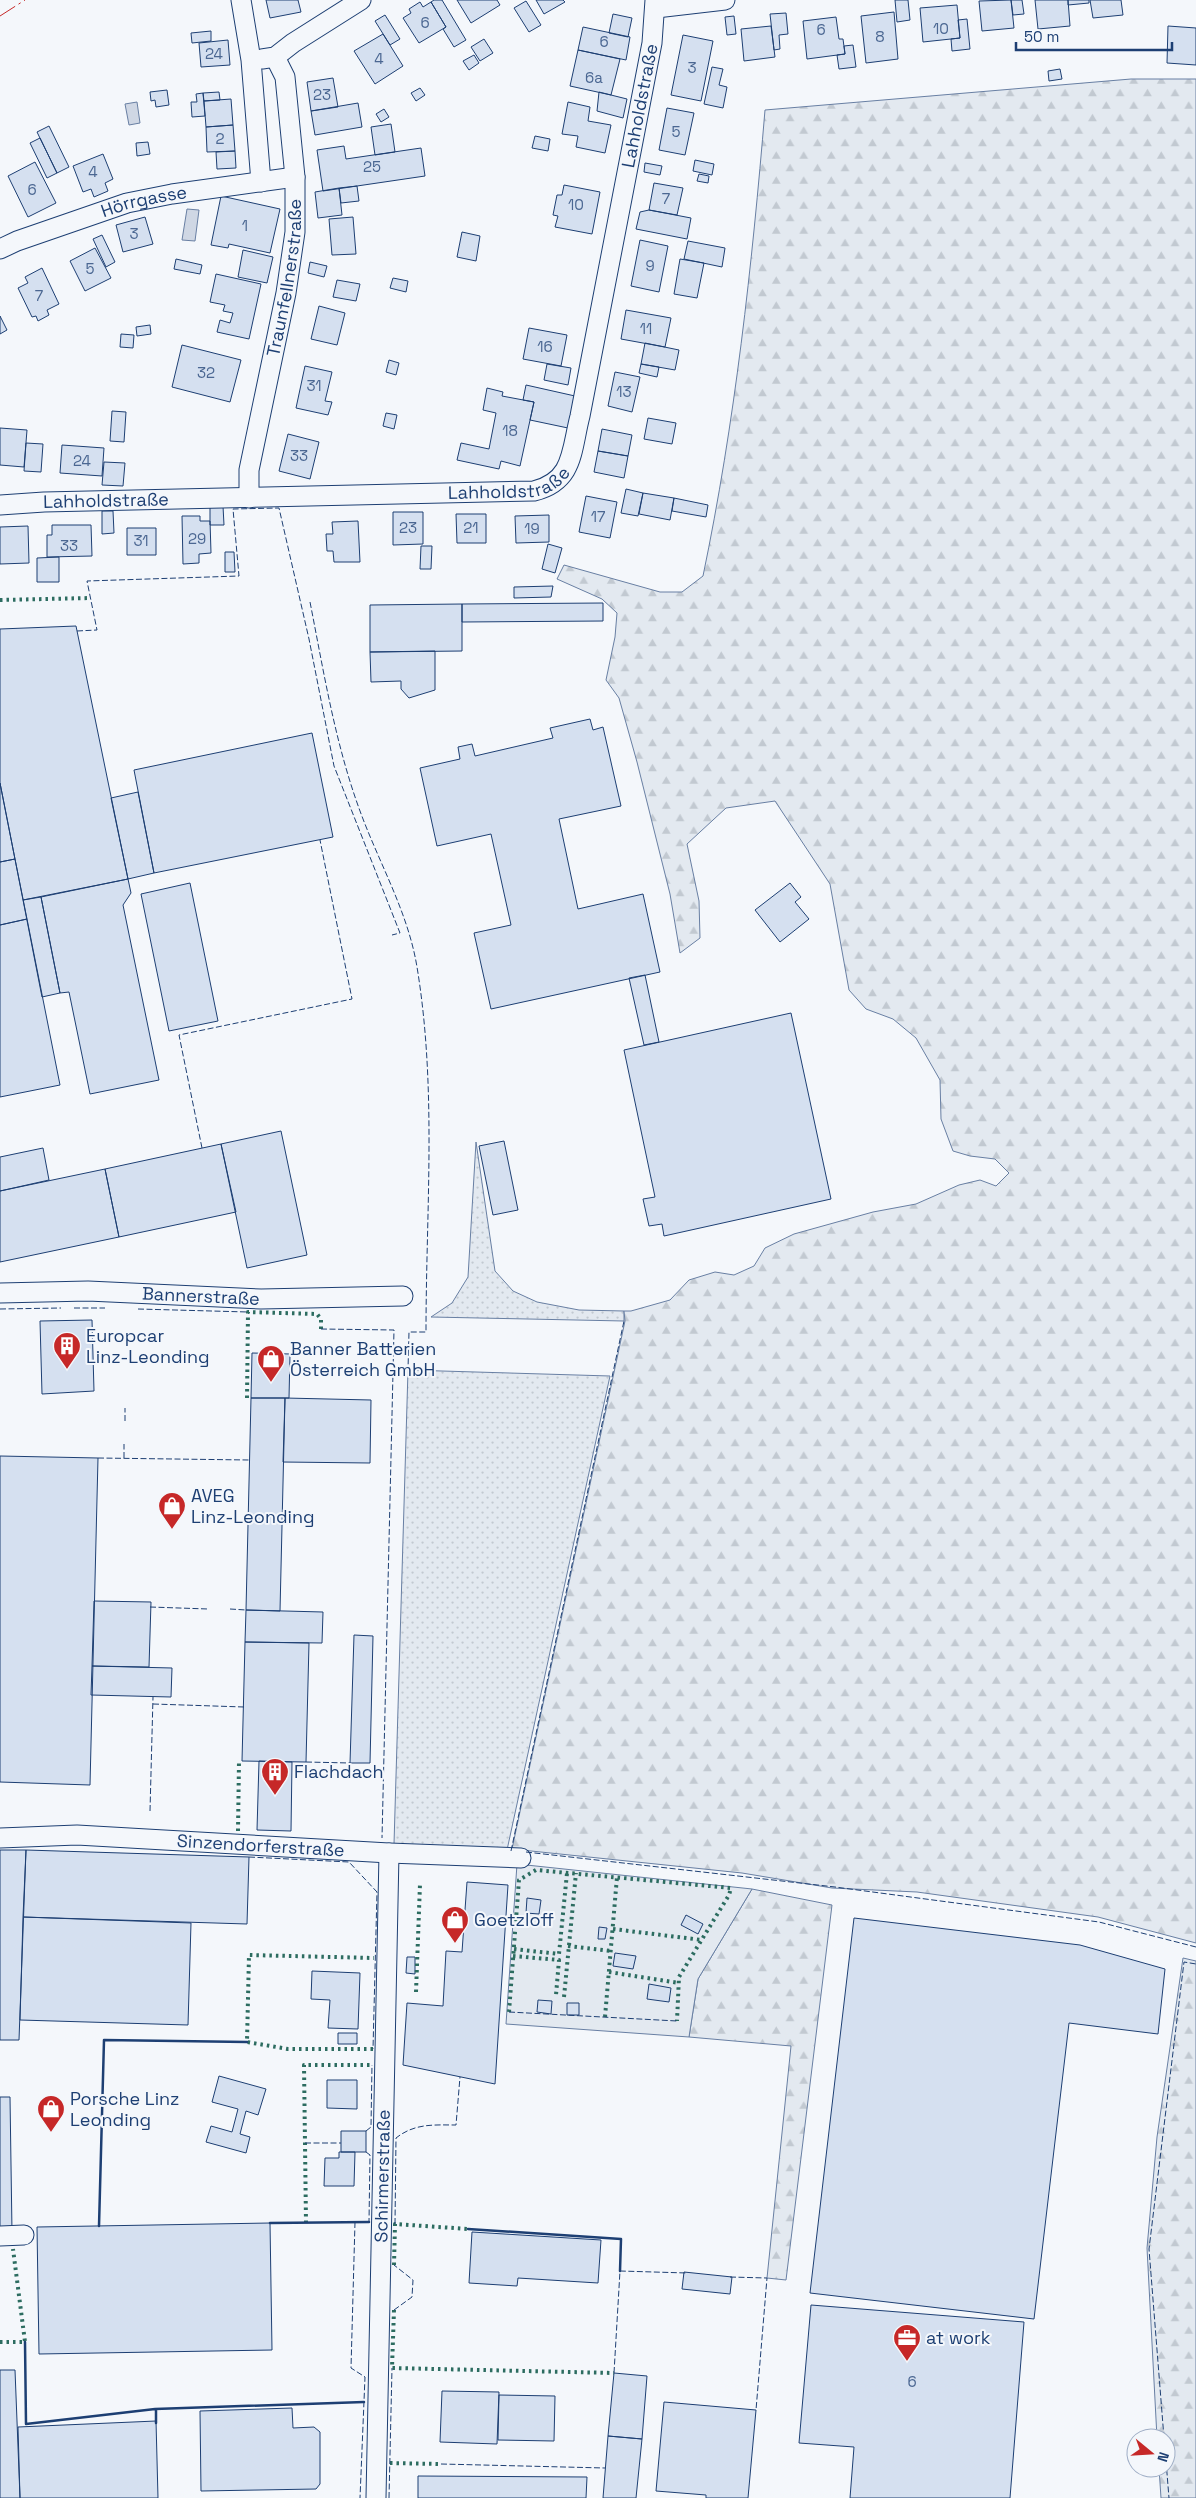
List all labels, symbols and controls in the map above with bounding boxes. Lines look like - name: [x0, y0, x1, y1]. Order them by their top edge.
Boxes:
- house number: 6: [420, 13, 430, 32]
- house number: 10: [933, 19, 949, 38]
- house number: 6: [816, 20, 826, 39]
- scale bar: [1016, 20, 1172, 52]
- house number: 8: [875, 27, 885, 46]
- text: 50 m: [1024, 27, 1059, 46]
- house number: 6: [599, 32, 609, 51]
- street label: Lahholdstraße: [616, 42, 663, 170]
- house number: 24: [205, 44, 223, 63]
- house number: 4: [374, 49, 384, 68]
- house number: 3: [687, 58, 697, 77]
- house number: 6a: [585, 68, 603, 87]
- house number: 23: [313, 85, 331, 104]
- house number: 5: [672, 122, 681, 141]
- house number: 2: [215, 129, 225, 148]
- house number: 25: [363, 157, 381, 176]
- house number: 4: [88, 162, 98, 181]
- house number: 6: [27, 180, 37, 199]
- street label: Hörrgasse: [98, 180, 188, 222]
- house number: 7: [662, 189, 670, 208]
- house number: 10: [568, 195, 584, 214]
- street label: Traunfellnerstraße: [261, 199, 306, 358]
- house number: 1: [242, 216, 248, 235]
- house number: 3: [129, 224, 139, 243]
- house number: 9: [645, 256, 655, 275]
- house number: 5: [86, 259, 95, 278]
- house number: 7: [35, 286, 43, 305]
- house number: 11: [640, 319, 652, 338]
- house number: 16: [537, 337, 553, 356]
- house number: 32: [197, 363, 215, 382]
- house number: 31: [306, 376, 322, 395]
- house number: 13: [616, 382, 632, 401]
- house number: 18: [502, 421, 518, 440]
- house number: 33: [290, 446, 308, 465]
- house number: 24: [73, 451, 91, 470]
- street label: Lahholdstraße: [448, 462, 575, 504]
- street label: Lahholdstraße: [43, 487, 169, 513]
- house number: 17: [591, 507, 605, 526]
- house number: 23: [399, 518, 417, 537]
- house number: 21: [463, 518, 479, 537]
- house number: 19: [524, 519, 540, 538]
- house number: 29: [188, 529, 206, 548]
- house number: 31: [133, 531, 149, 550]
- house number: 33: [60, 536, 78, 555]
- street label: Bannerstraße: [141, 1282, 260, 1310]
- place label: Europcar Linz-Leonding: [86, 1324, 210, 1368]
- building icon: Europcar Linz-Leonding: [52, 1331, 82, 1370]
- place label: Banner Batterien Österreich GmbH: [290, 1337, 436, 1381]
- shop icon: Banner Batterien Österreich GmbH: [256, 1344, 286, 1383]
- place label: AVEG Linz-Leonding: [191, 1484, 315, 1528]
- shop icon: AVEG Linz-Leonding: [157, 1491, 187, 1530]
- building icon: Flachdach: [260, 1757, 290, 1796]
- place label: Flachdach: [294, 1760, 384, 1783]
- street label: Sinzendorferstraße: [176, 1829, 345, 1861]
- shop icon: Goetzloff: [440, 1905, 470, 1944]
- place label: Goetzloff: [474, 1908, 554, 1931]
- place label: Porsche Linz Leonding: [70, 2087, 179, 2131]
- shop icon: Porsche Linz Leonding: [36, 2094, 66, 2133]
- street label: Schirmerstraße: [369, 2109, 395, 2243]
- office icon: at work: [892, 2323, 922, 2362]
- place label: at work: [926, 2326, 991, 2349]
- house number: 6: [907, 2372, 917, 2391]
- north arrow: [1126, 2428, 1176, 2478]
- text: N: [1153, 2450, 1173, 2464]

